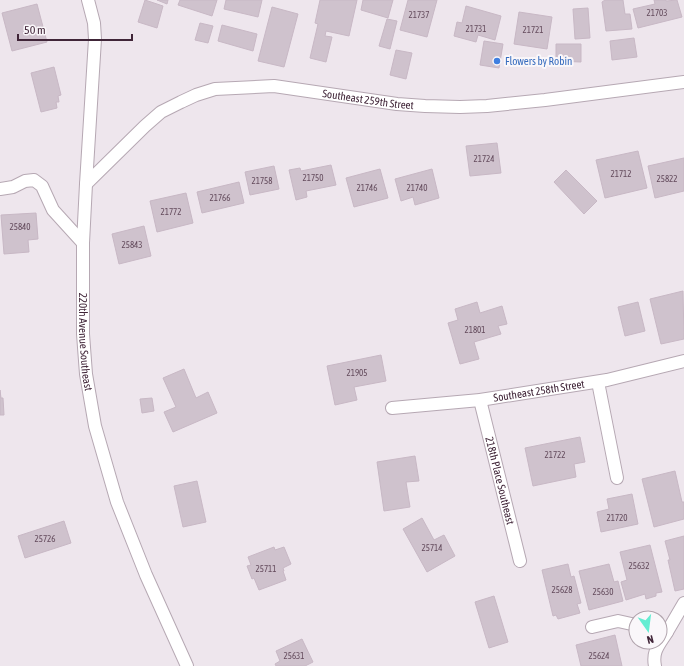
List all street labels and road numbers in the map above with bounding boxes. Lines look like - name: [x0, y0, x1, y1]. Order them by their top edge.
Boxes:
- street label: Southeast 259th Street: [322, 87, 414, 111]
- street label: 220th Avenue Southeast: [77, 293, 95, 392]
- street label: Southeast 258th Street: [493, 378, 585, 404]
- street label: 218th Place Southeast: [483, 435, 517, 526]

